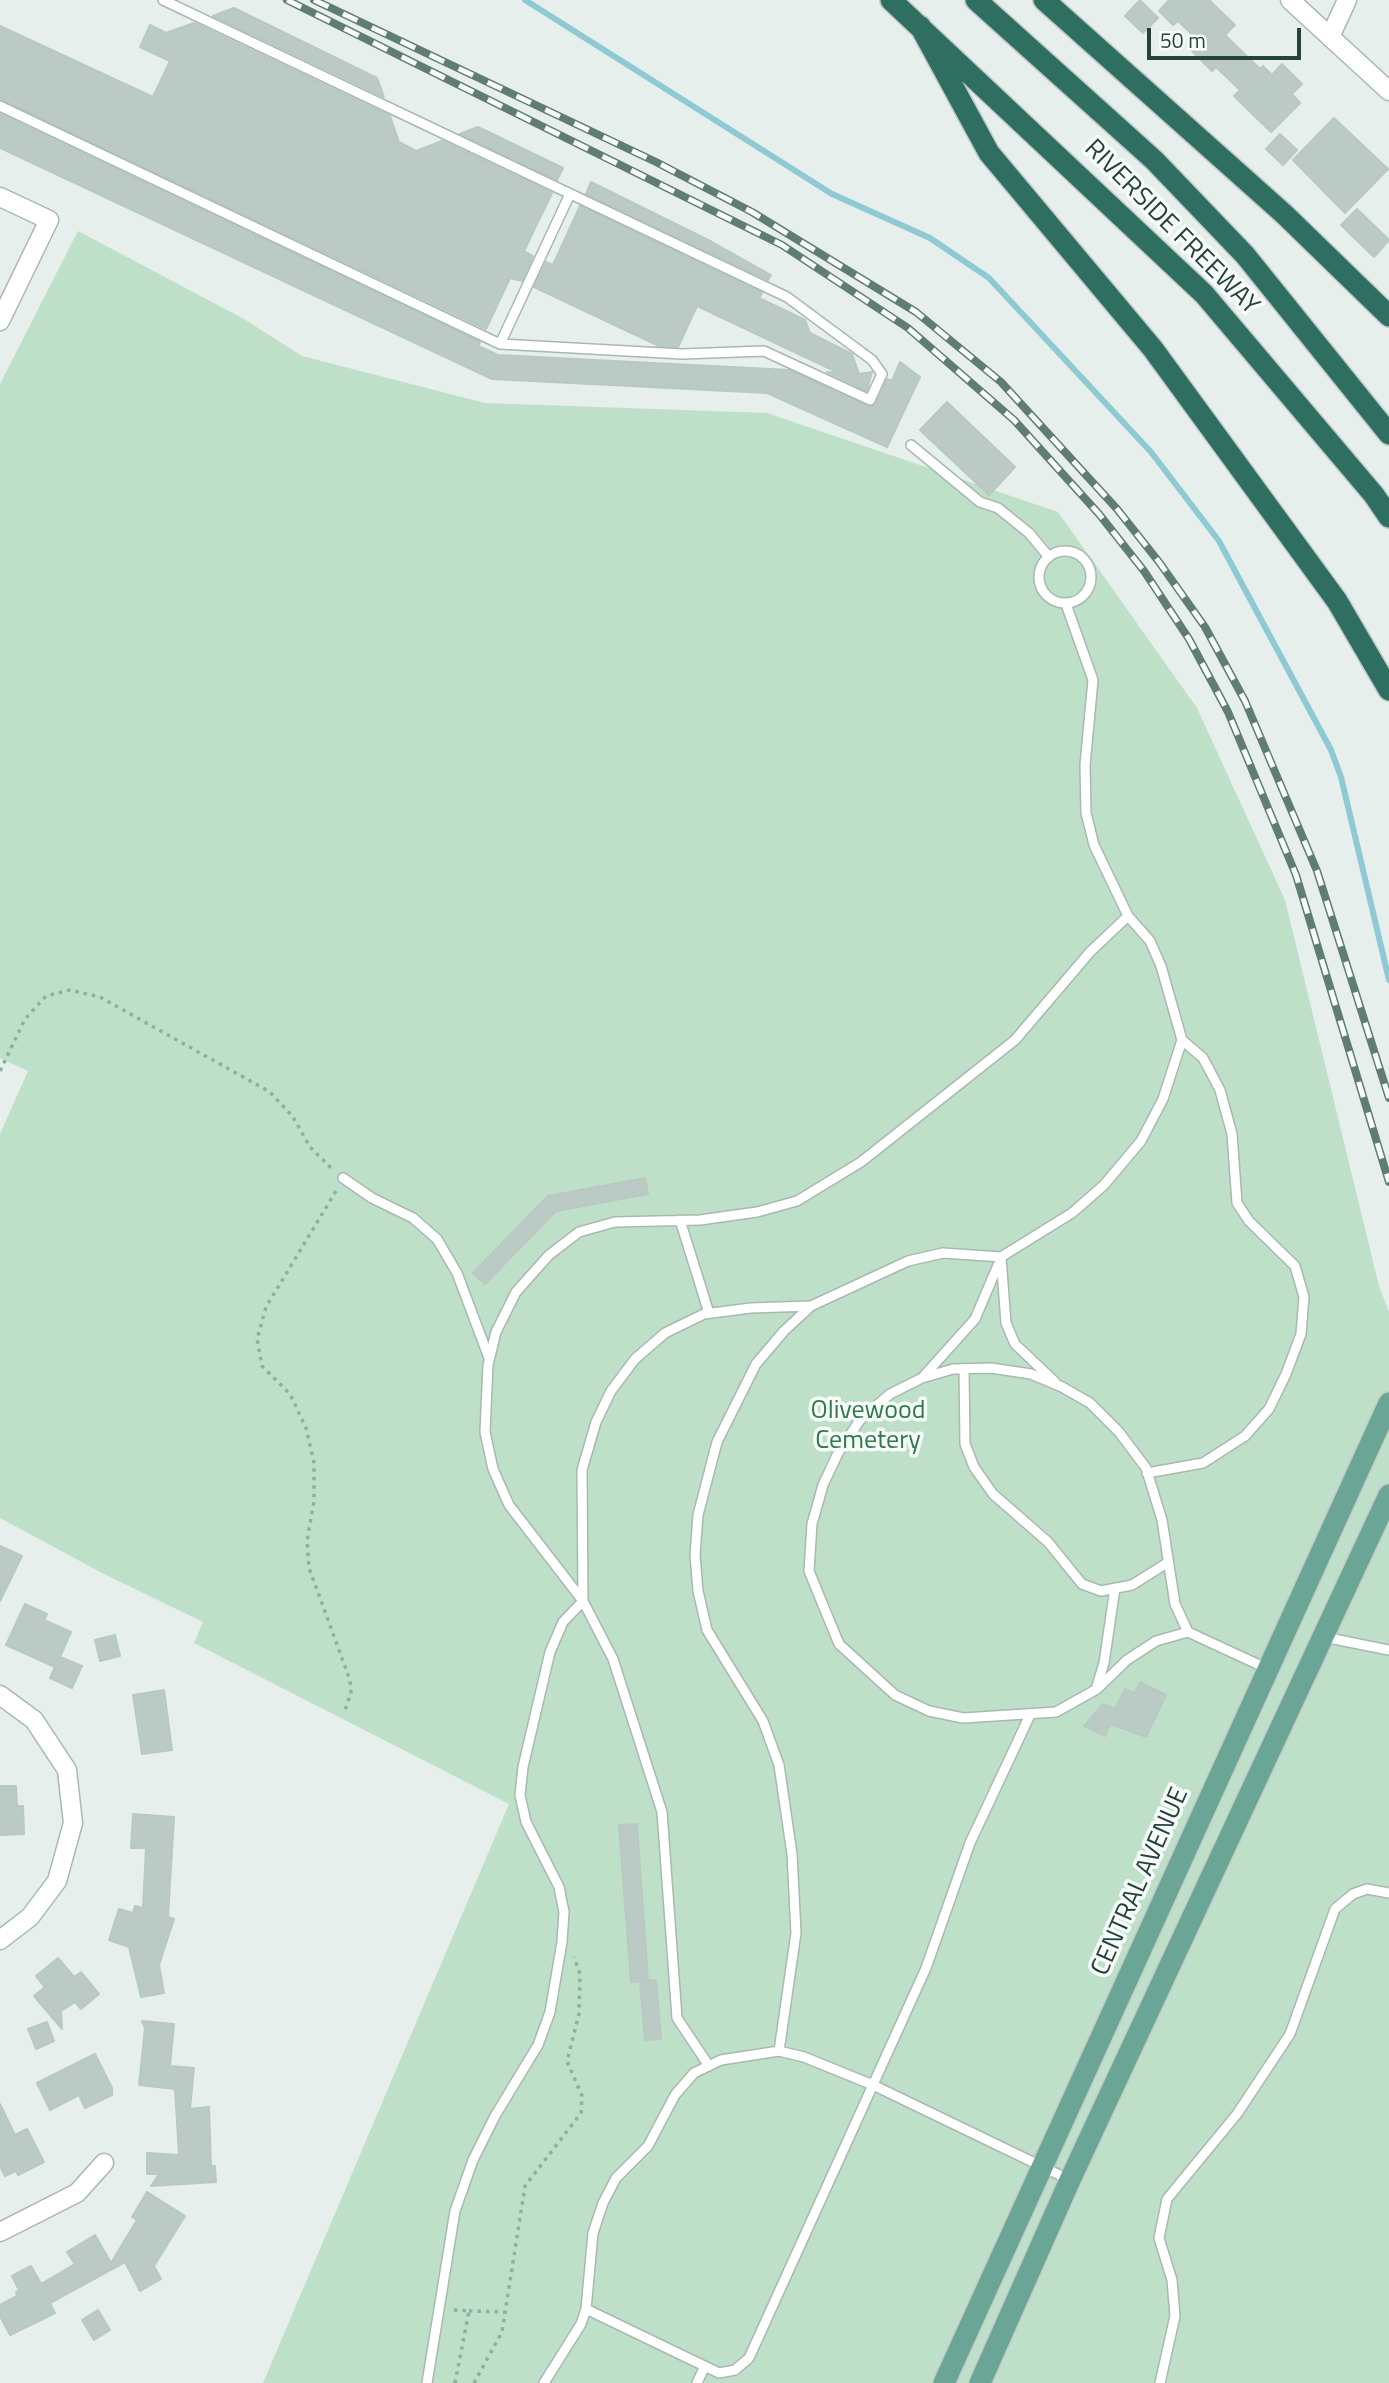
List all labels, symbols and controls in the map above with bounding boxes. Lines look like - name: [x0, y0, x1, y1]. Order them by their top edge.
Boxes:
- scale bar: [1151, 14, 1305, 58]
- text: 50 m: [1160, 24, 1206, 56]
- street label: RIVERSIDE FREEWAY: [1077, 134, 1265, 322]
- park label: Olivewood Cemetery: [810, 1396, 926, 1458]
- street label: CENTRAL AVENUE: [1086, 1783, 1196, 1981]

